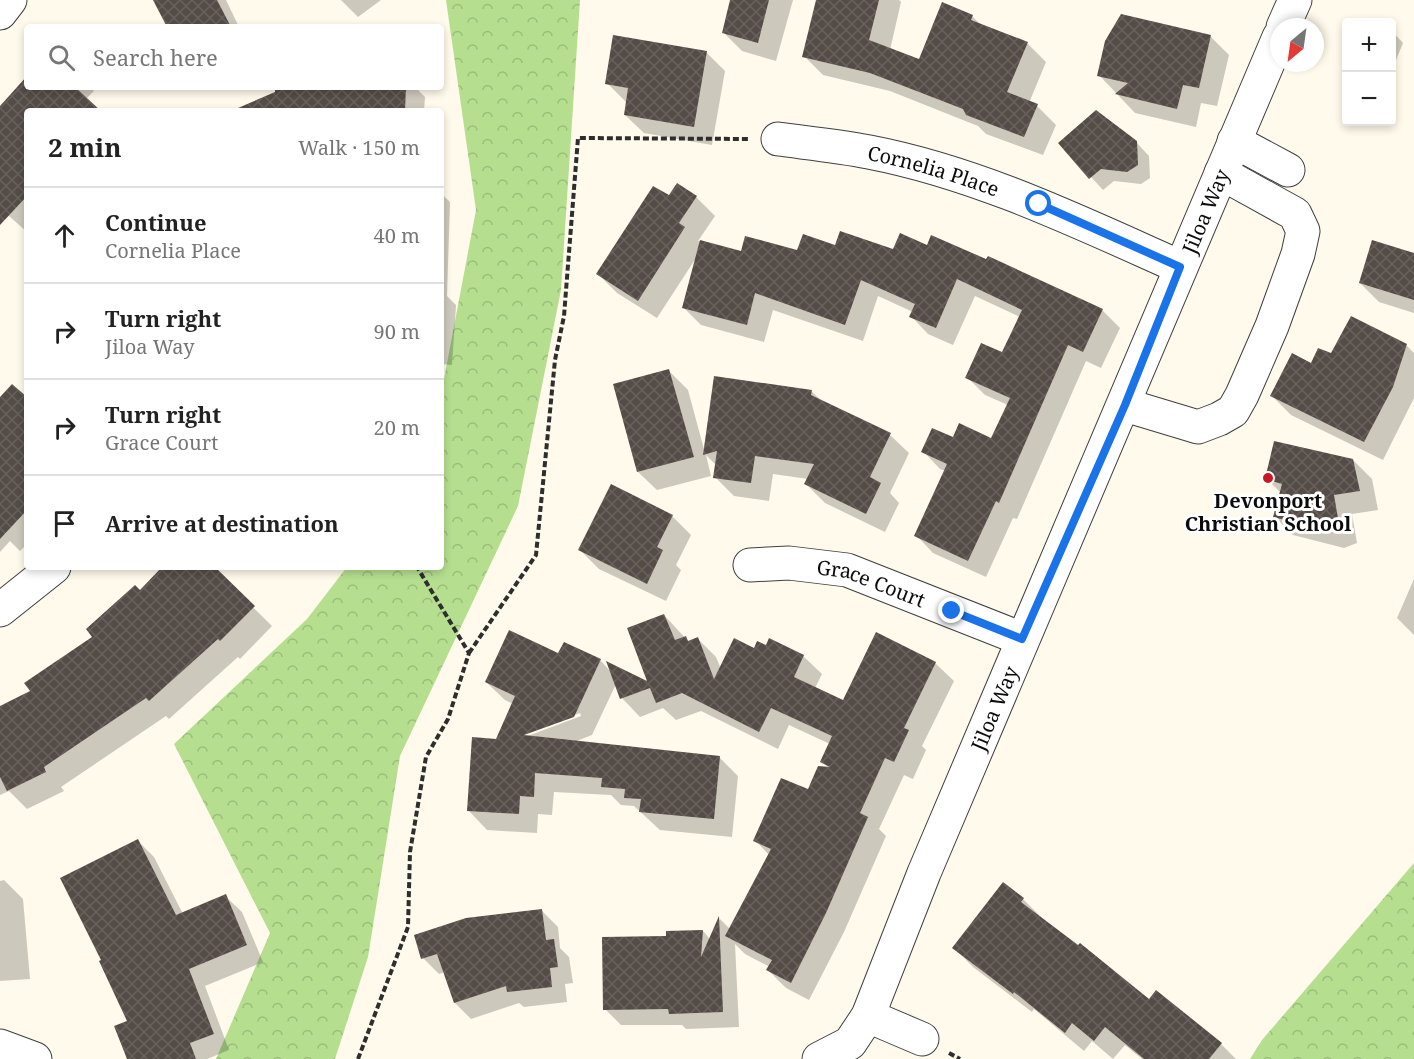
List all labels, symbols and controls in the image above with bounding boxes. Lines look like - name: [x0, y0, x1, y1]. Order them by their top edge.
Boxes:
- north arrow: [1270, 18, 1324, 72]
- map controls: [1342, 18, 1396, 126]
- button: +: [1342, 18, 1396, 72]
- search box: [24, 24, 444, 90]
- icon: search: [45, 41, 78, 74]
- text: Search here: [93, 42, 218, 72]
- button: −: [1342, 72, 1396, 126]
- text: 2 min: [48, 129, 122, 165]
- text: Walk · 150 m: [298, 134, 420, 161]
- street label: Cornelia Place: [865, 139, 1003, 202]
- street label: Jiloa Way: [1175, 164, 1235, 259]
- route start: [1025, 190, 1051, 216]
- text: Continue: [105, 207, 207, 237]
- icon: ahead: [48, 219, 81, 252]
- text: 40 m: [374, 222, 420, 249]
- text: Cornelia Place: [105, 237, 241, 264]
- text: Turn right: [105, 303, 221, 333]
- icon: right: [48, 315, 81, 348]
- text: 90 m: [374, 318, 420, 345]
- text: Jiloa Way: [105, 333, 194, 360]
- text: Turn right: [105, 399, 221, 429]
- icon: right: [48, 411, 81, 444]
- text: 20 m: [374, 414, 420, 441]
- text: Grace Court: [105, 429, 218, 456]
- marker: Devonport Christian School: [1261, 471, 1275, 485]
- place label: Devonport Christian School: [1185, 487, 1351, 537]
- icon: arrive: [48, 507, 81, 540]
- text: Arrive at destination: [105, 508, 339, 538]
- street label: Grace Court: [815, 553, 929, 613]
- route end: [938, 597, 964, 623]
- street label: Jiloa Way: [964, 661, 1024, 756]

